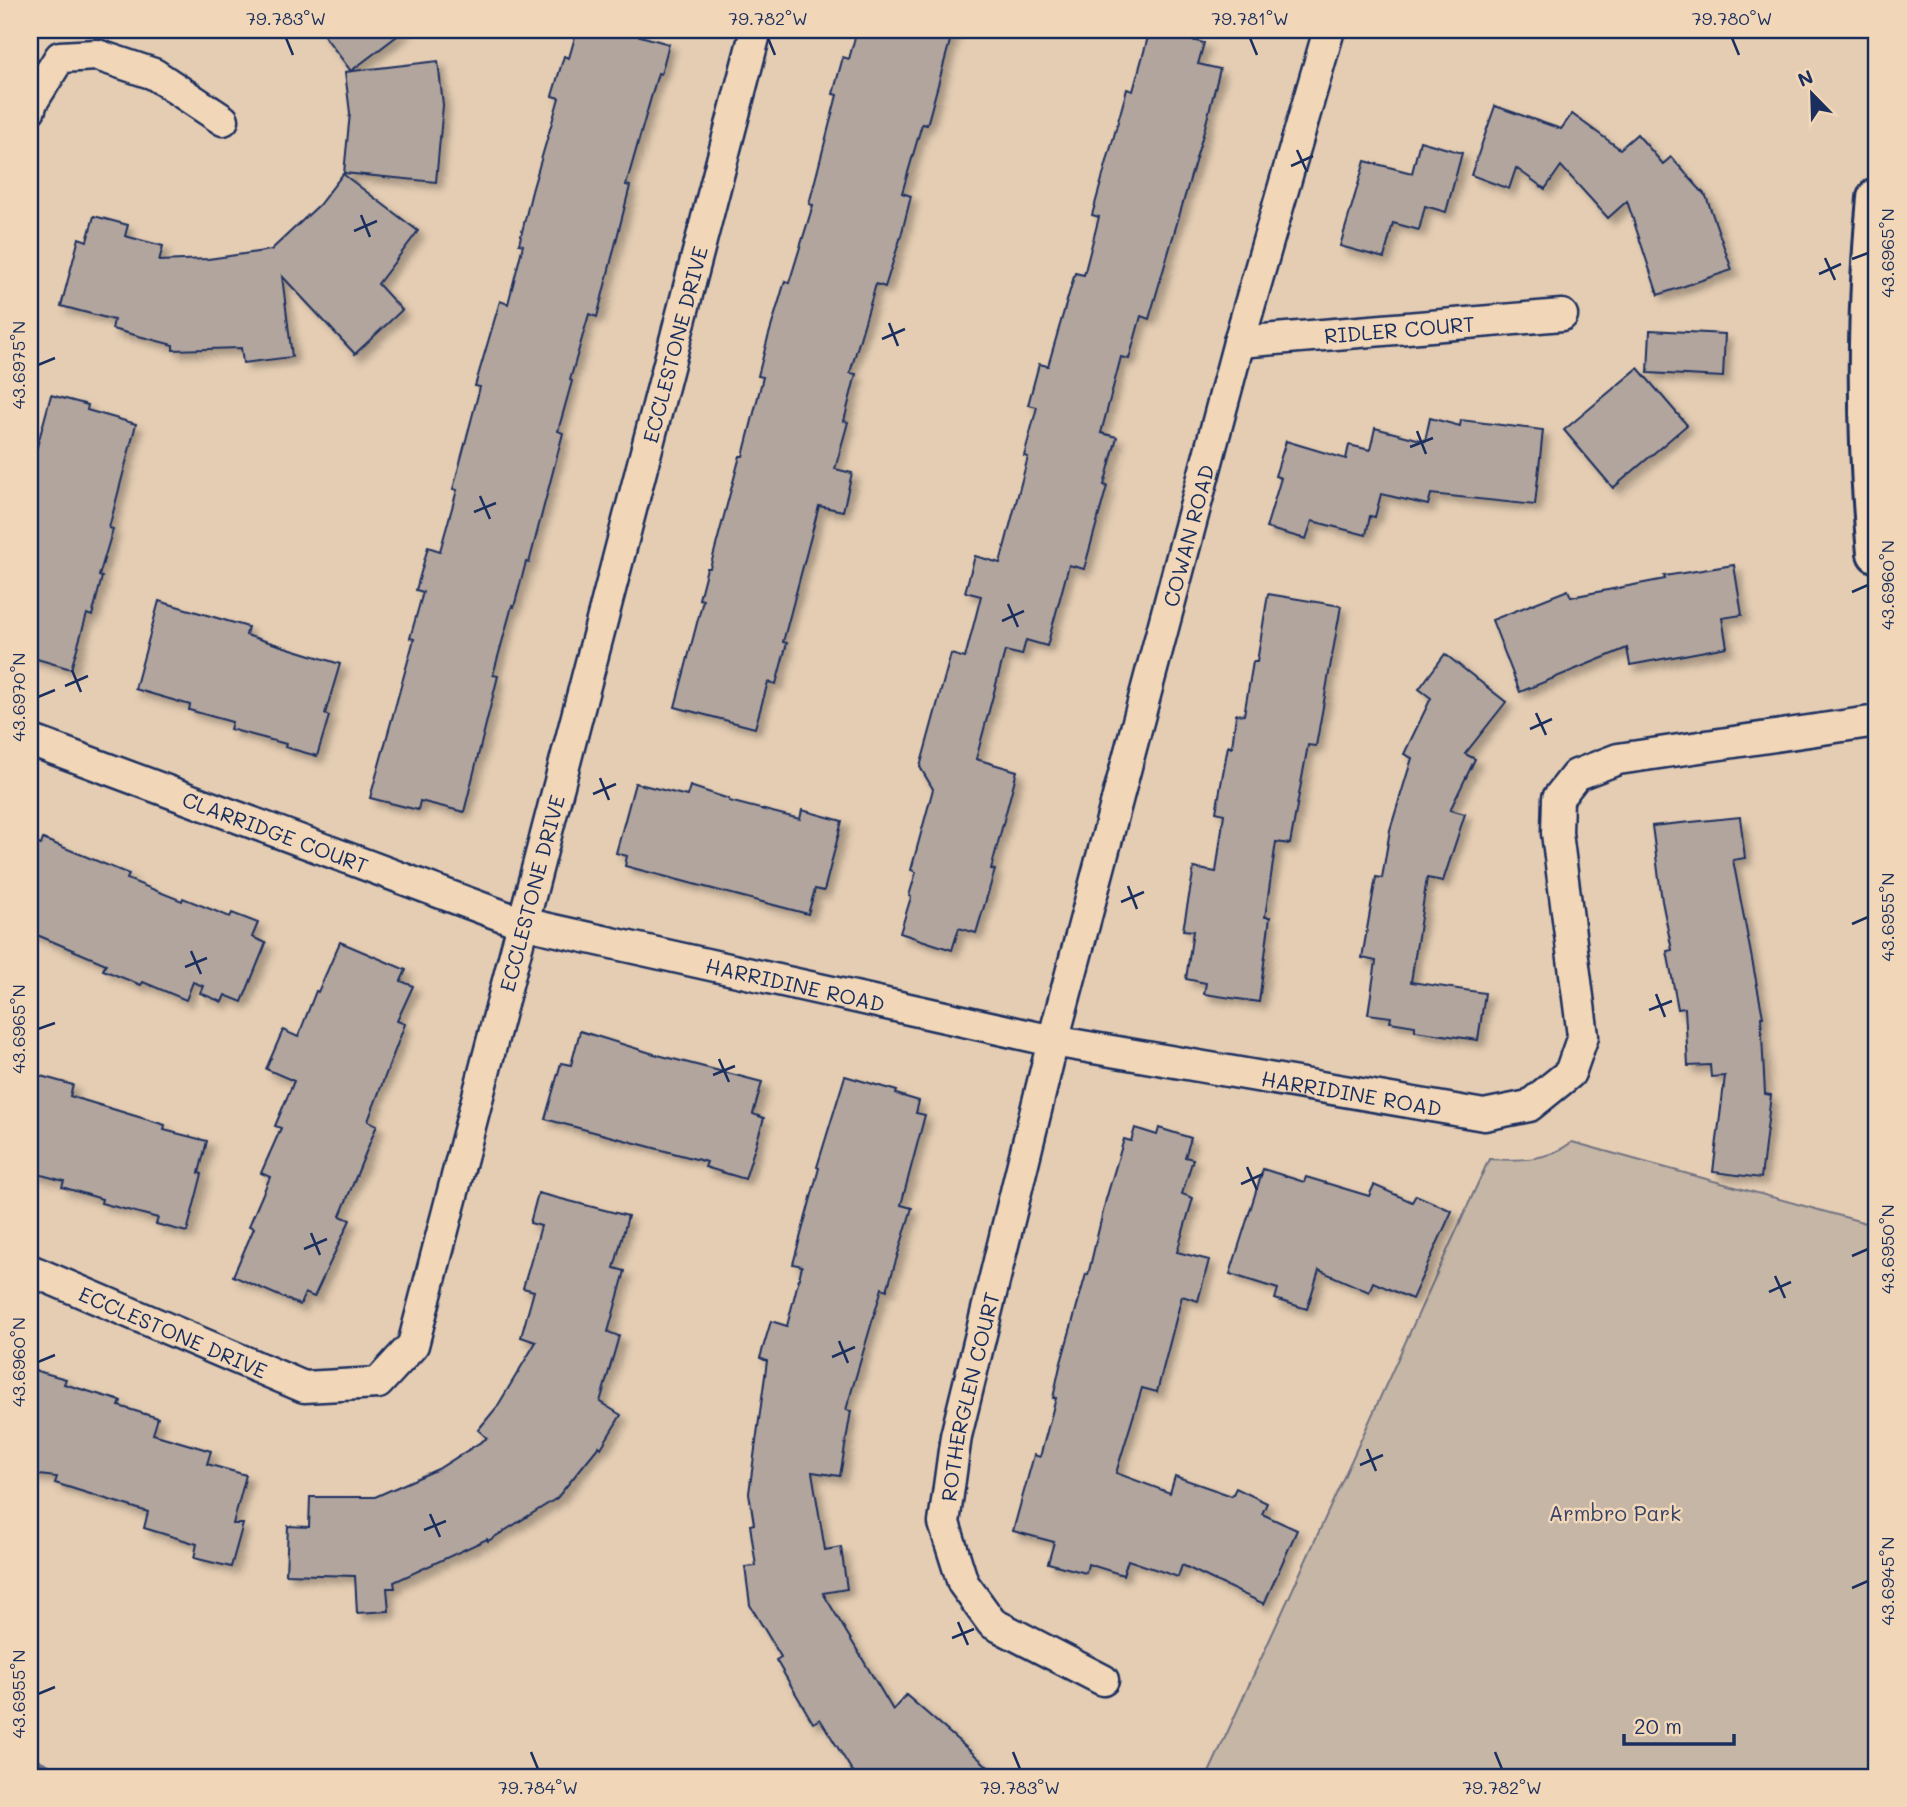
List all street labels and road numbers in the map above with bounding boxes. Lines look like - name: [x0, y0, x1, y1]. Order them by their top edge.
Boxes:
- street label: ECCLESTONE DRIVE: [635, 243, 713, 445]
- street label: RIDLER COURT: [1323, 309, 1476, 348]
- street label: COWAN ROAD: [1156, 461, 1219, 609]
- street label: CLARRIDGE COURT: [179, 784, 372, 878]
- street label: ECCLESTONE DRIVE: [492, 792, 570, 994]
- street label: HARRIDINE ROAD: [703, 951, 887, 1017]
- street label: HARRIDINE ROAD: [1259, 1064, 1444, 1121]
- street label: ECCLESTONE DRIVE: [75, 1279, 272, 1383]
- street label: ROTHERGLEN COURT: [934, 1289, 1004, 1503]

